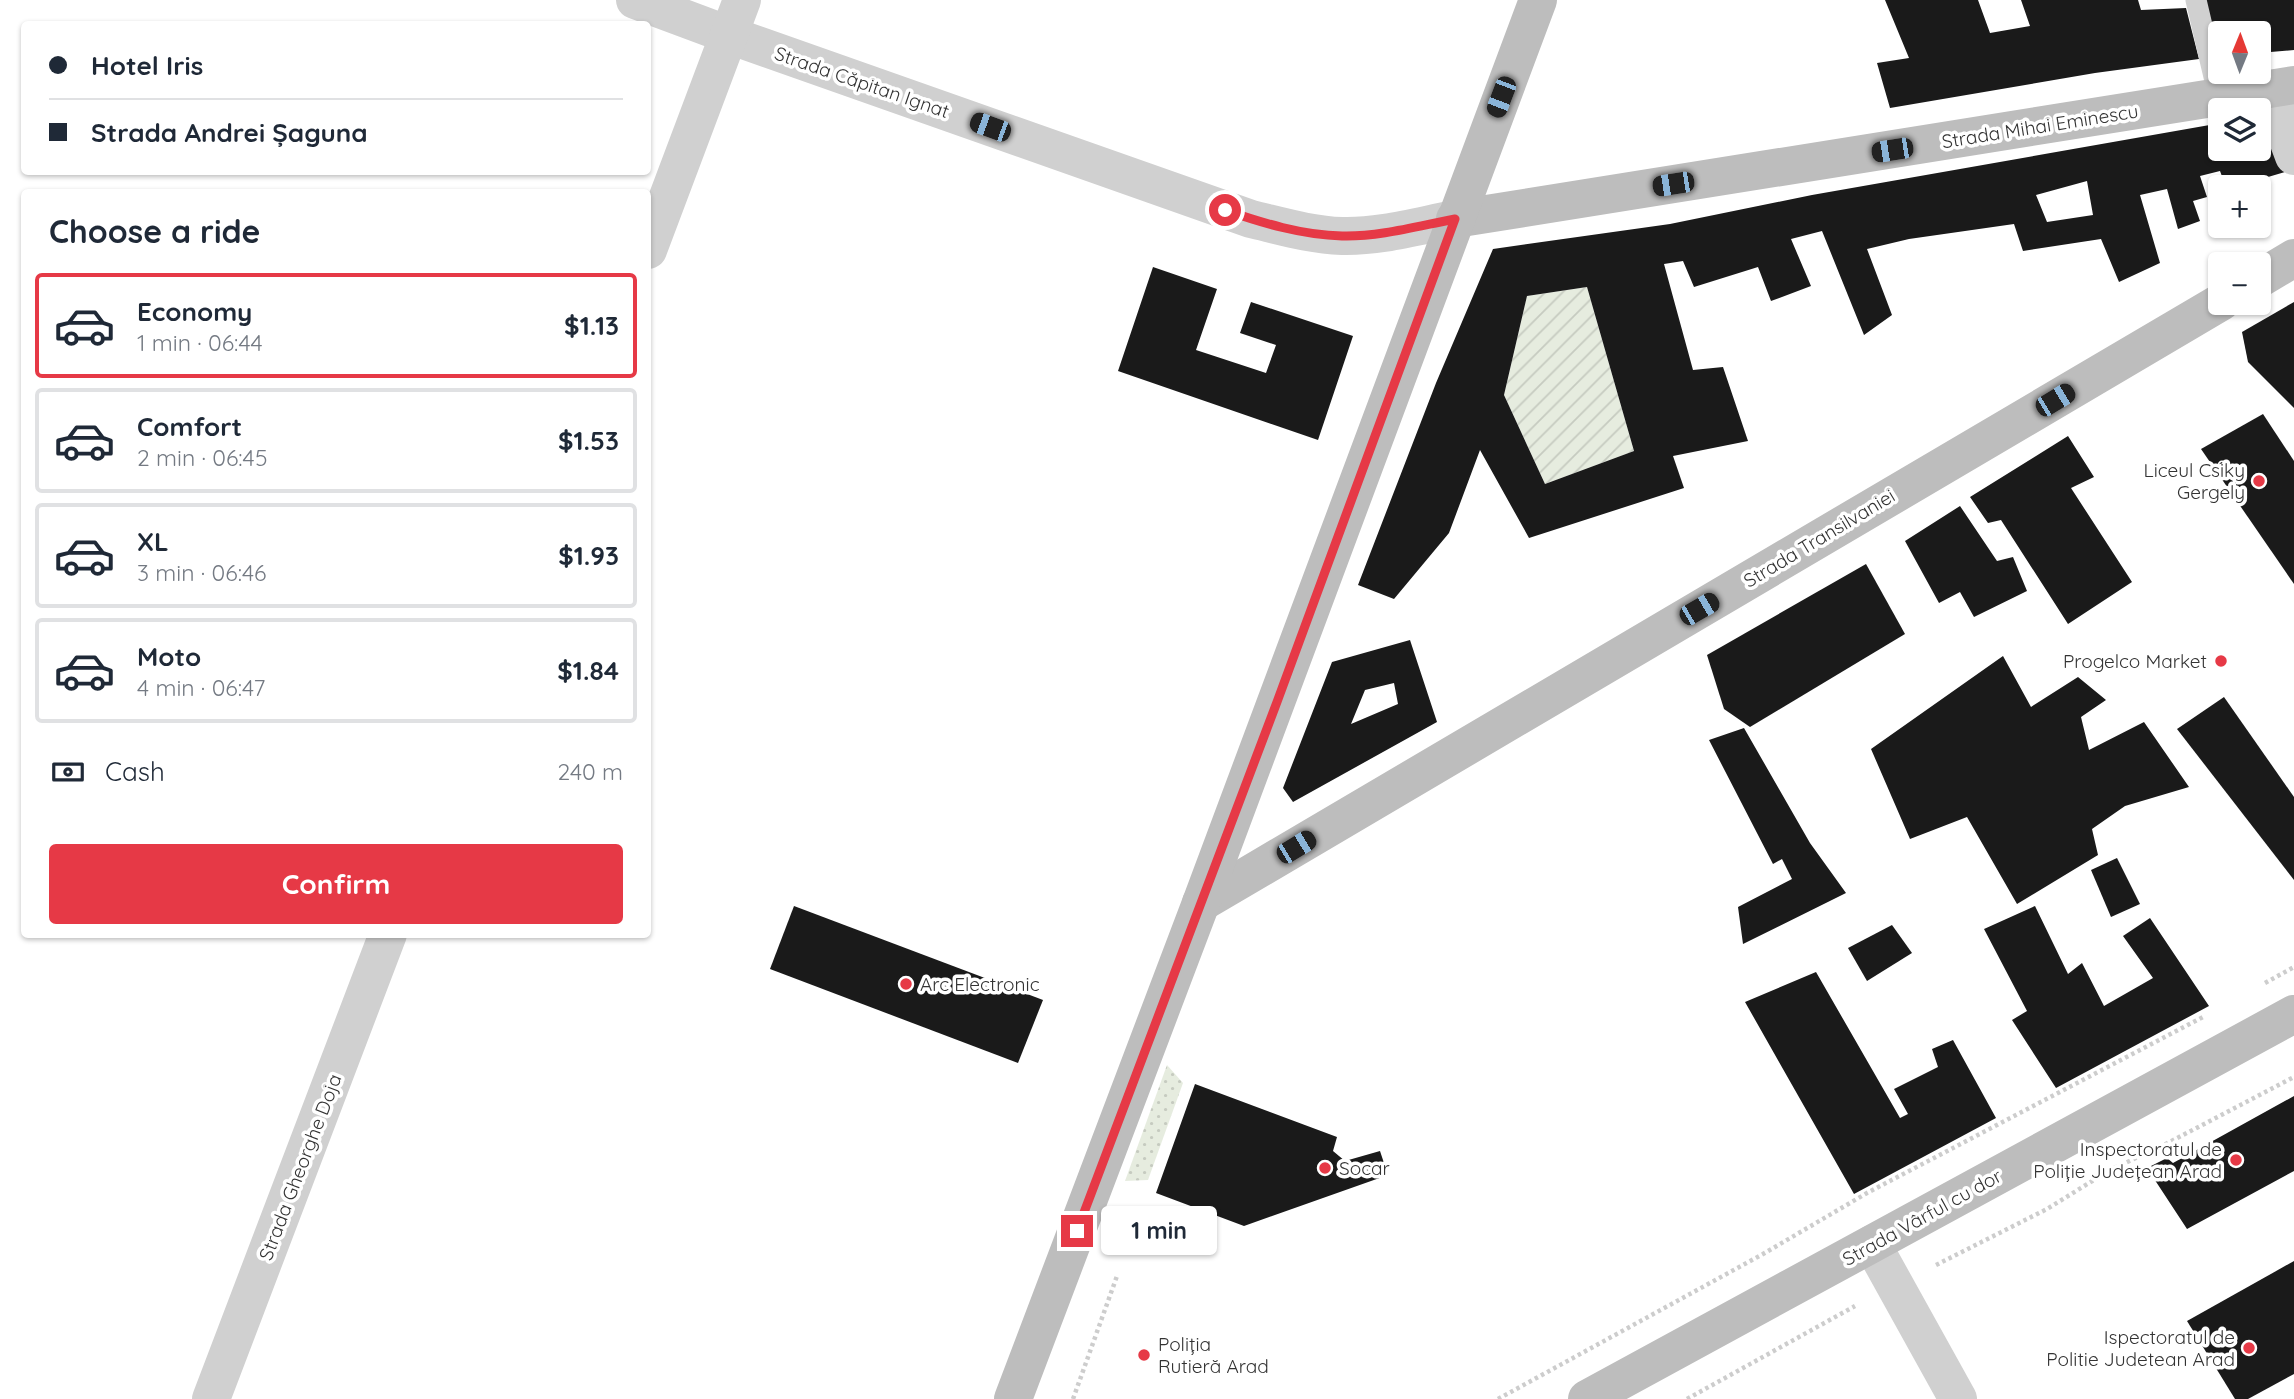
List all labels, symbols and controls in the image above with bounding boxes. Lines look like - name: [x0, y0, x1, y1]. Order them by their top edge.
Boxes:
- north arrow: [2208, 21, 2272, 84]
- map controls: [2208, 21, 2271, 315]
- street label: Strada Căpitan Ignat: [772, 41, 952, 123]
- text: Hotel Iris: [91, 49, 203, 82]
- car: [1484, 74, 1519, 120]
- button: layers: [2208, 98, 2271, 161]
- street label: Strada Mihai Eminescu: [1940, 99, 2140, 153]
- car: [967, 110, 1014, 144]
- text: Strada Andrei Șaguna: [91, 116, 368, 149]
- car: [1870, 136, 1915, 164]
- car: [1651, 170, 1696, 198]
- button: +: [2208, 175, 2271, 238]
- route start: [1209, 194, 1241, 226]
- text: Choose a ride: [49, 211, 261, 251]
- button: −: [2208, 252, 2271, 315]
- icon: car: [53, 294, 116, 357]
- text: Economy: [137, 295, 252, 328]
- text: $1.13: [564, 309, 619, 342]
- text: 1 min · 06:44: [137, 328, 263, 357]
- car: [2032, 380, 2079, 420]
- icon: car: [53, 409, 116, 472]
- text: Comfort: [137, 410, 242, 443]
- text: $1.53: [558, 424, 619, 457]
- text: 2 min · 06:45: [137, 443, 267, 472]
- place label: Liceul Csiky Gergely: [2144, 458, 2245, 504]
- marker: Liceul Csiky Gergely: [2251, 473, 2267, 489]
- street label: Strada Transilvaniei: [1739, 483, 1899, 593]
- icon: car: [53, 524, 116, 587]
- text: XL: [137, 525, 169, 558]
- text: $1.93: [558, 539, 619, 572]
- text: 3 min · 06:46: [137, 558, 266, 587]
- car: [1676, 589, 1723, 629]
- icon: car: [53, 639, 116, 702]
- text: Moto: [137, 640, 201, 673]
- place label: Progelco Market: [2063, 649, 2207, 673]
- marker: Progelco Market: [2213, 653, 2229, 669]
- text: $1.84: [557, 654, 619, 687]
- text: 4 min · 06:47: [137, 673, 265, 702]
- icon: cash: [49, 753, 87, 791]
- text: Cash: [105, 755, 165, 788]
- text: 240 m: [558, 757, 623, 786]
- car: [1273, 827, 1320, 867]
- button: Confirm: [49, 844, 623, 924]
- place label: Arc Electronic: [920, 972, 1040, 996]
- marker: Arc Electronic: [898, 976, 914, 992]
- street label: Strada Gheorghe Doja: [253, 1070, 347, 1264]
- place label: Inspectoratul de Poliție Județean Arad: [2033, 1137, 2222, 1183]
- marker: Inspectoratul de Poliție Județean Arad: [2228, 1152, 2244, 1168]
- place label: Socar: [1339, 1156, 1391, 1180]
- marker: Socar: [1317, 1160, 1333, 1176]
- street label: Strada Vârful cu dor: [1838, 1163, 2006, 1271]
- callout: 1 min: [1102, 1206, 1217, 1256]
- route end: [1061, 1215, 1093, 1247]
- text: 1 min: [1131, 1216, 1187, 1245]
- place label: Ispectoratul de Politie Judetean Arad: [2046, 1325, 2235, 1371]
- place label: Poliția Rutieră Arad: [1158, 1332, 1269, 1378]
- marker: Ispectoratul de Politie Judetean Arad: [2241, 1340, 2257, 1356]
- marker: Poliția Rutieră Arad: [1136, 1347, 1152, 1363]

